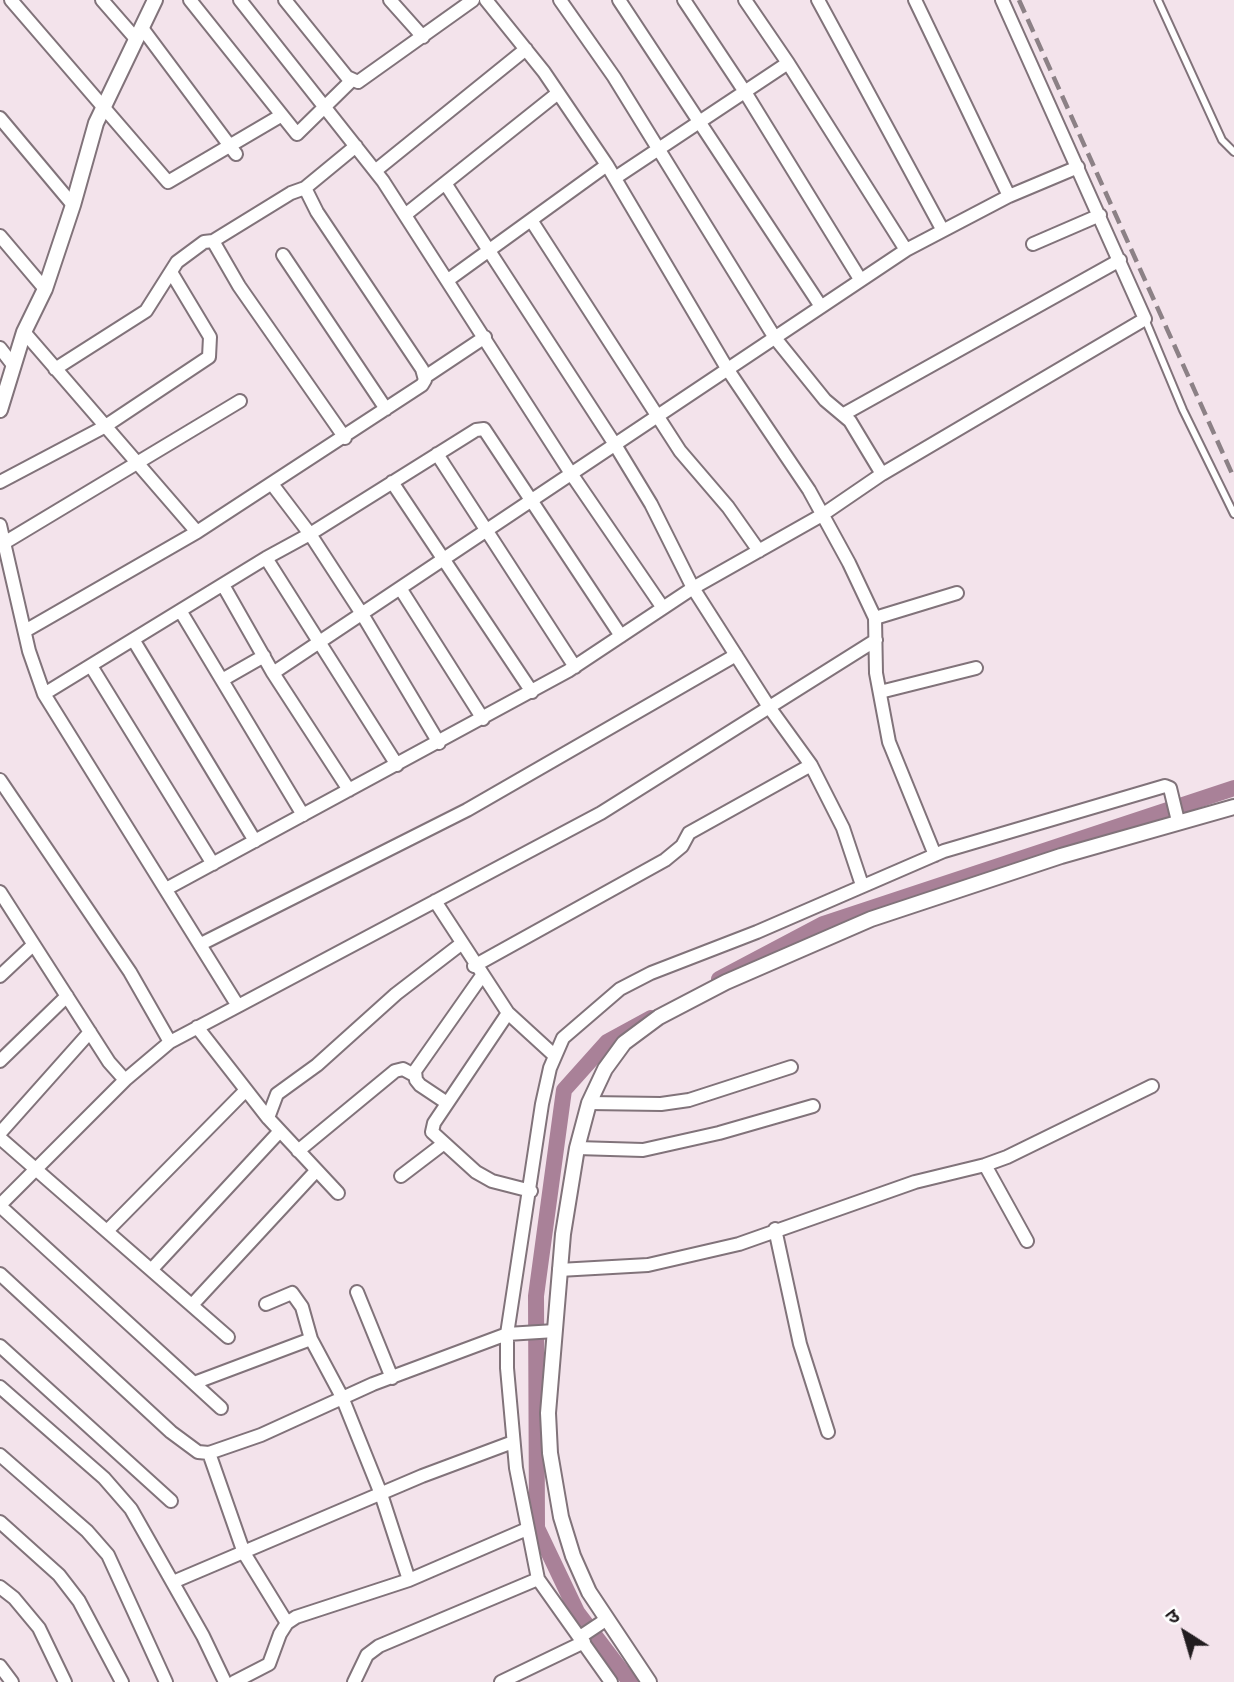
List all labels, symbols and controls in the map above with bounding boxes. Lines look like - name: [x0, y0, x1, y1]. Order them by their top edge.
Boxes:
- north arrow: [1150, 1598, 1220, 1668]
- text: उ: [1161, 1604, 1183, 1628]

